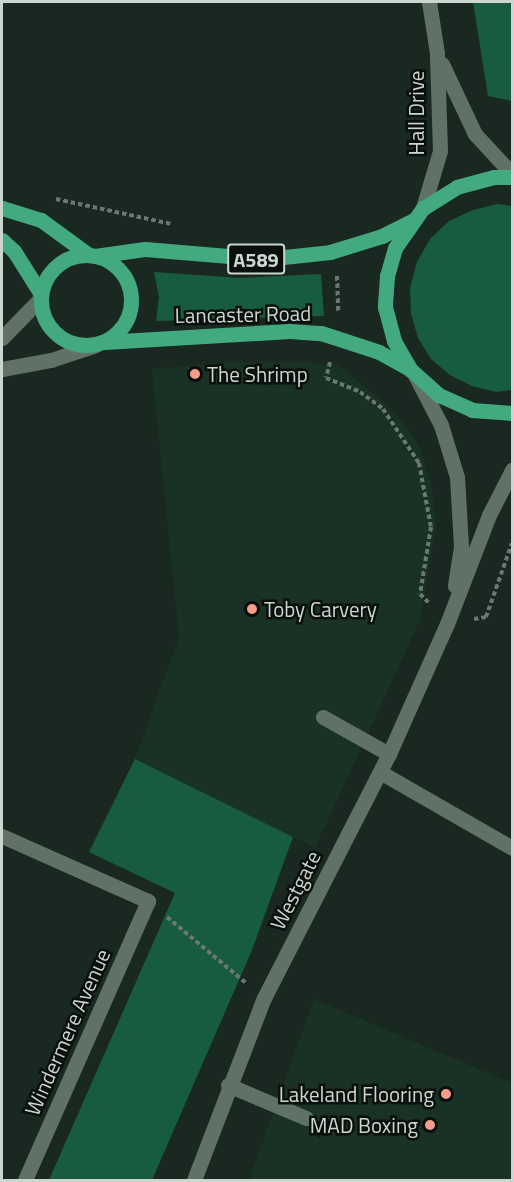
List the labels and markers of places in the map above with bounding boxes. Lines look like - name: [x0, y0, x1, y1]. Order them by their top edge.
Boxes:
- place label: The Shrimp: [207, 361, 308, 387]
- marker: The Shrimp: [188, 367, 202, 381]
- place label: Toby Carvery: [264, 596, 377, 622]
- marker: Toby Carvery: [245, 602, 259, 616]
- place label: Lakeland Flooring: [279, 1081, 434, 1107]
- marker: Lakeland Flooring: [439, 1087, 453, 1101]
- place label: MAD Boxing: [310, 1112, 418, 1138]
- marker: MAD Boxing: [423, 1118, 437, 1132]

